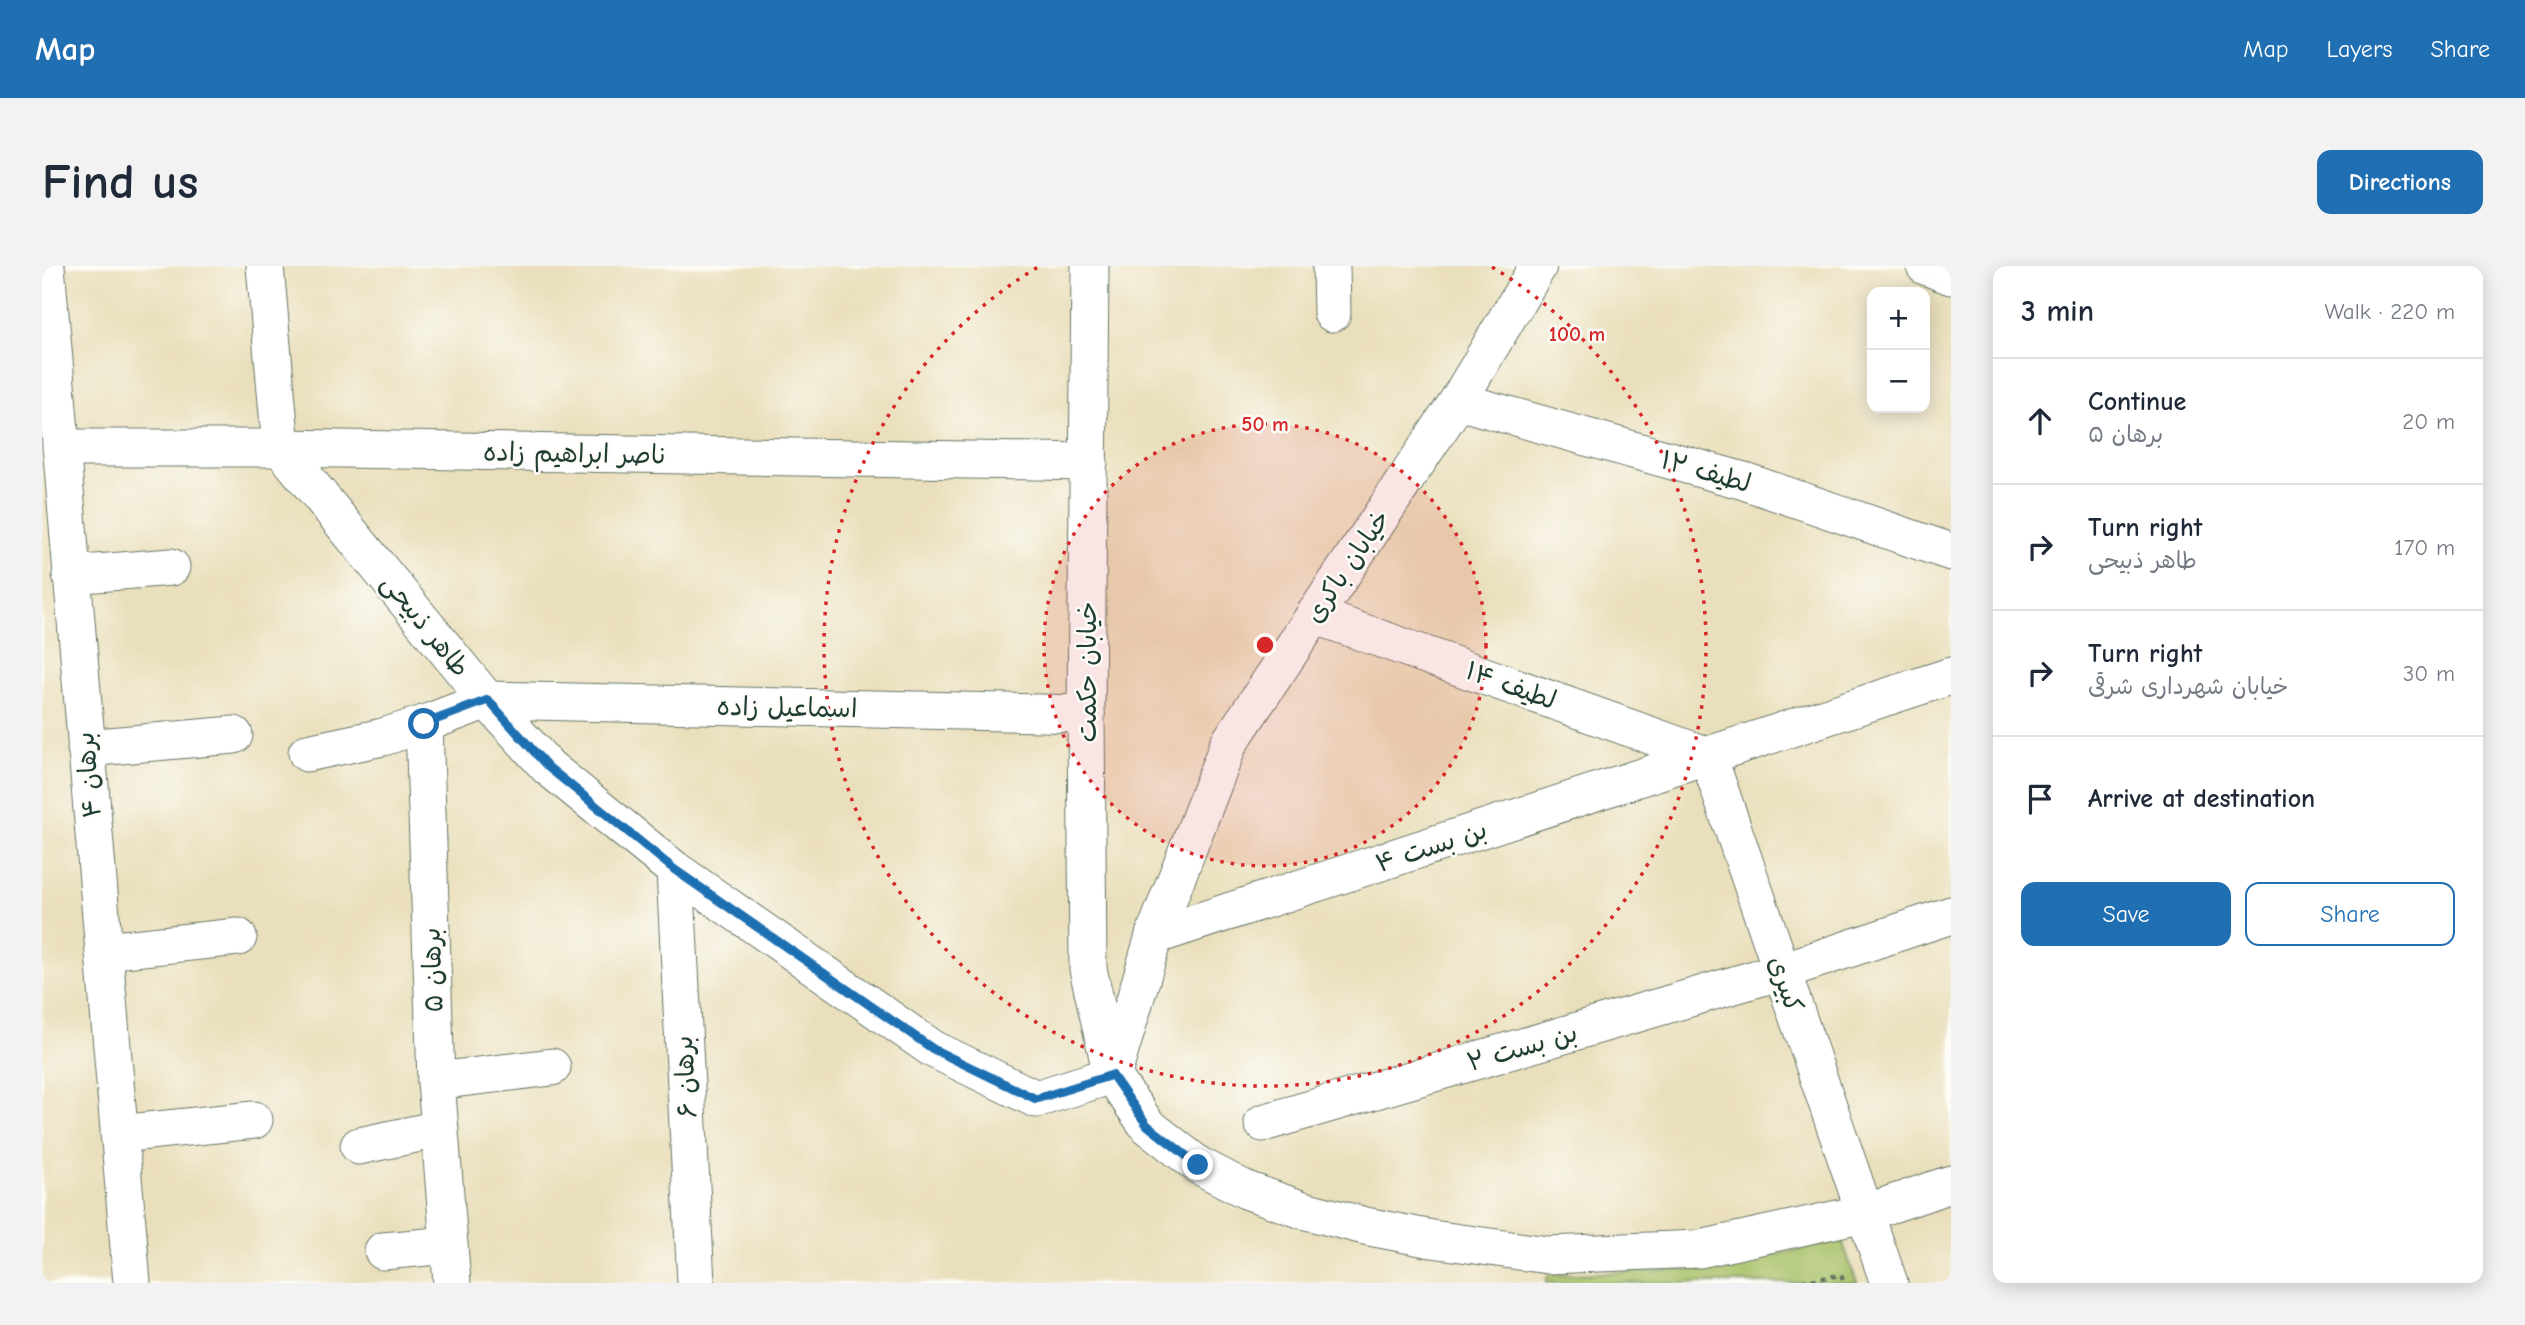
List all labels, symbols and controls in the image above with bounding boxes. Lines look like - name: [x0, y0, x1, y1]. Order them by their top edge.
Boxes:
- text: Map: [35, 30, 96, 68]
- text: Map: [2243, 35, 2289, 63]
- text: Layers: [2327, 35, 2392, 63]
- text: Share: [2430, 35, 2490, 63]
- button: Directions: [2317, 150, 2483, 214]
- text: Find us: [42, 154, 198, 210]
- map controls: [1867, 287, 1930, 413]
- button: +: [1867, 287, 1930, 350]
- text: 3 min: [2021, 294, 2094, 329]
- text: Walk · 220 m: [2324, 298, 2455, 325]
- text: 100 m: [1549, 322, 1605, 346]
- button: −: [1867, 350, 1930, 413]
- text: Continue: [2088, 387, 2186, 417]
- icon: ahead: [2021, 402, 2059, 440]
- text: 20 m: [2402, 408, 2455, 435]
- text: 50 m: [1241, 412, 1289, 436]
- text: برهان ۵: [2088, 421, 2163, 448]
- street label: ناصر ابراهیم زاده: [483, 437, 667, 475]
- street label: لطیف ۱۲: [1657, 445, 1754, 499]
- street label: خیابان باکری: [1299, 505, 1396, 629]
- text: Turn right: [2088, 513, 2202, 543]
- icon: right: [2021, 528, 2059, 566]
- text: 170 m: [2394, 534, 2455, 561]
- text: طاهر ذبیحی: [2088, 547, 2197, 574]
- street label: طاهر ذبیحی: [374, 568, 476, 684]
- street label: خیابان حکمت: [1073, 602, 1103, 742]
- centre of rings: [1253, 633, 1277, 657]
- text: Turn right: [2088, 639, 2202, 669]
- icon: right: [2021, 654, 2059, 692]
- street label: لطیف ۱۴: [1461, 656, 1560, 716]
- text: 30 m: [2403, 660, 2455, 687]
- text: خیابان شهرداری شرقی: [2088, 673, 2289, 700]
- street label: اسماعیل زاده: [716, 692, 858, 724]
- route start: [408, 708, 439, 739]
- street label: برهان ۴: [70, 731, 108, 819]
- icon: arrive: [2021, 780, 2059, 818]
- text: Arrive at destination: [2088, 784, 2315, 814]
- street label: بن بست ۴: [1372, 815, 1491, 879]
- button: Save: [2021, 882, 2231, 946]
- button: Share: [2245, 882, 2455, 946]
- street label: برهان ۵: [417, 927, 449, 1013]
- street label: کبیری: [1762, 952, 1809, 1016]
- street label: بن بست ۲: [1464, 1018, 1581, 1078]
- street label: برهان ۶: [669, 1035, 703, 1119]
- route end: [1182, 1149, 1213, 1180]

